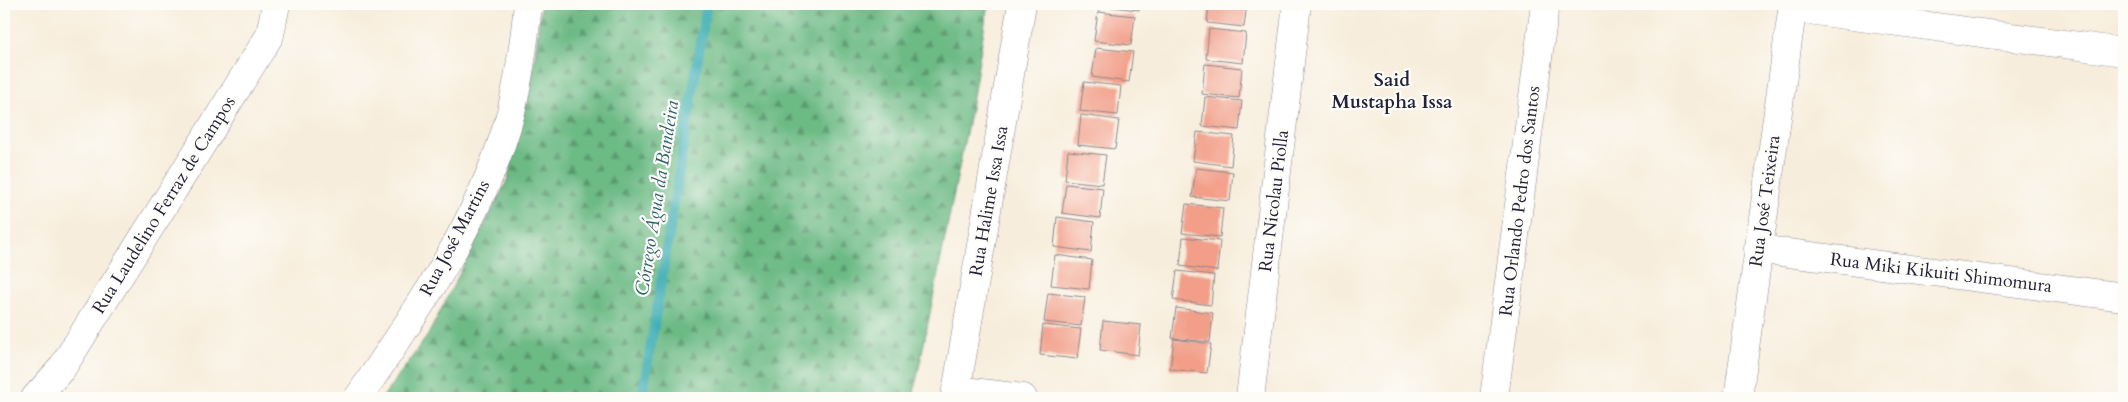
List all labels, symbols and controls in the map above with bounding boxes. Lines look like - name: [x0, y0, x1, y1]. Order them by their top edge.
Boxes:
- district label: Said Mustapha Issa: [1332, 67, 1453, 115]
- street label: Rua Orlando Pedro dos Santos: [1493, 84, 1547, 318]
- street label: Rua Laudelino Ferraz de Campos: [86, 91, 242, 319]
- water label: Córrego Água da Bandeira: [629, 98, 685, 297]
- street label: Rua Halime Issa Issa: [963, 124, 1015, 278]
- street label: Rua Nicolau Piolla: [1253, 128, 1295, 273]
- street label: Rua José Teixeira: [1743, 133, 1787, 268]
- street label: Rua José Martins: [414, 176, 496, 300]
- street label: Rua Miki Kikuiti Shimomura: [1829, 247, 2054, 299]

